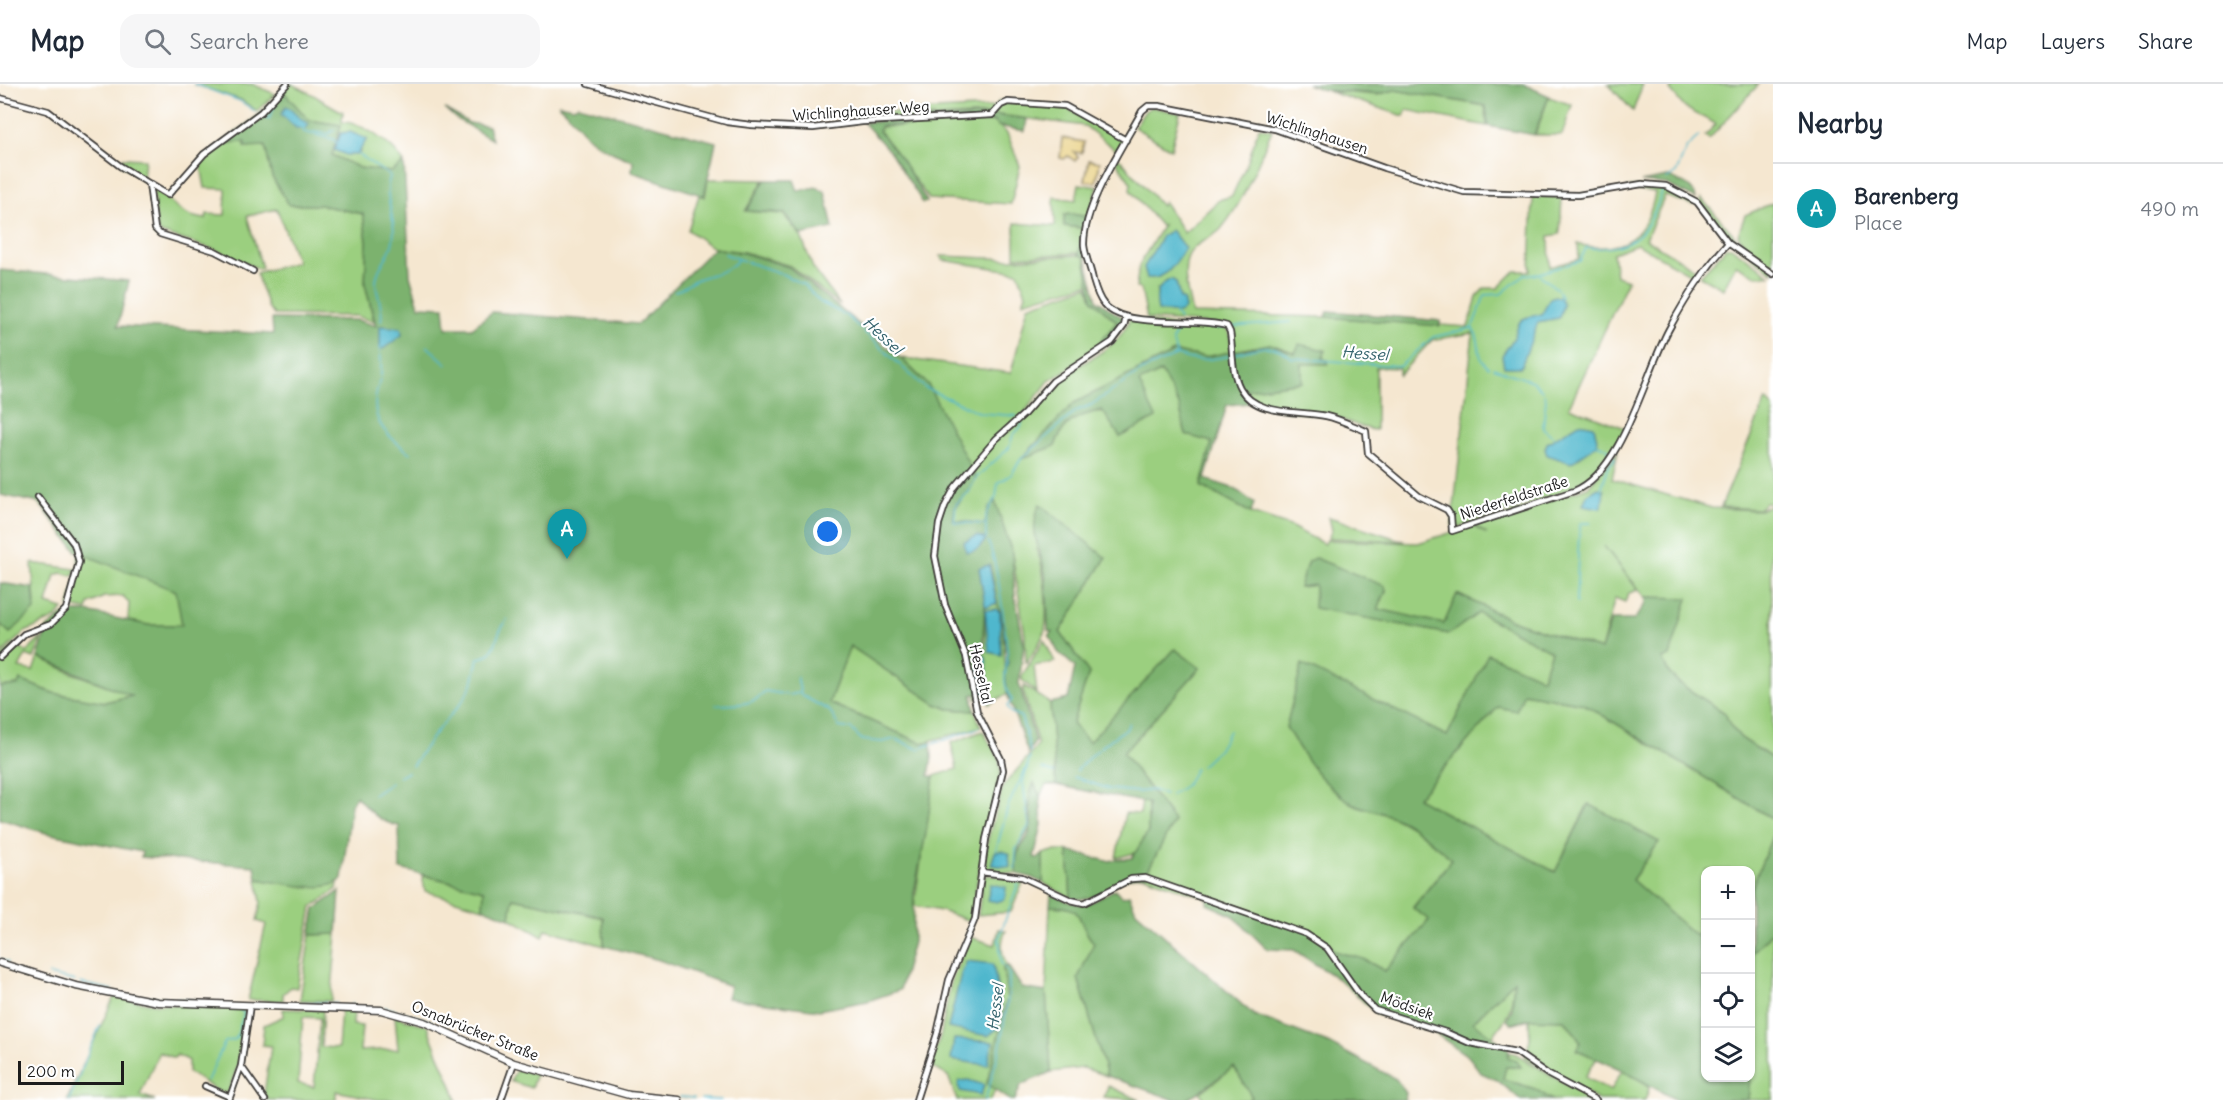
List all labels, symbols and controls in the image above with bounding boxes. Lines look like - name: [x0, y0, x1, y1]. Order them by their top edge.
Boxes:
- search box: [120, 14, 540, 68]
- text: Map: [30, 23, 84, 59]
- icon: search: [141, 25, 174, 58]
- text: Search here: [189, 27, 309, 55]
- text: Map: [1967, 28, 2007, 55]
- text: Layers: [2040, 28, 2105, 55]
- text: Share: [2138, 28, 2193, 55]
- street label: Wichlinghauser Weg: [792, 96, 930, 125]
- street label: Wichlinghausen: [1264, 107, 1371, 158]
- text: Nearby: [1797, 107, 1883, 140]
- text: Barenberg: [1854, 182, 1959, 210]
- text: A: [1810, 196, 1823, 221]
- text: 490 m: [2140, 196, 2199, 221]
- text: Place: [1854, 210, 1902, 235]
- water label: Hessel: [859, 312, 909, 360]
- water label: Hessel: [1341, 341, 1391, 365]
- street label: Niederfeldstraße: [1458, 471, 1570, 524]
- pin: A: [548, 510, 586, 559]
- your location: [813, 517, 842, 546]
- street label: Hesseltal: [965, 642, 998, 706]
- map controls: [1701, 866, 1755, 1082]
- button: +: [1701, 866, 1755, 920]
- button: −: [1701, 920, 1755, 974]
- button: locate: [1701, 974, 1755, 1028]
- water label: Hessel: [982, 980, 1008, 1031]
- street label: Mödsiek: [1378, 987, 1437, 1024]
- street label: Osnabrücker Straße: [409, 996, 542, 1065]
- button: layers: [1701, 1028, 1755, 1082]
- scale bar: [18, 1058, 124, 1086]
- text: 200 m: [27, 1061, 75, 1081]

